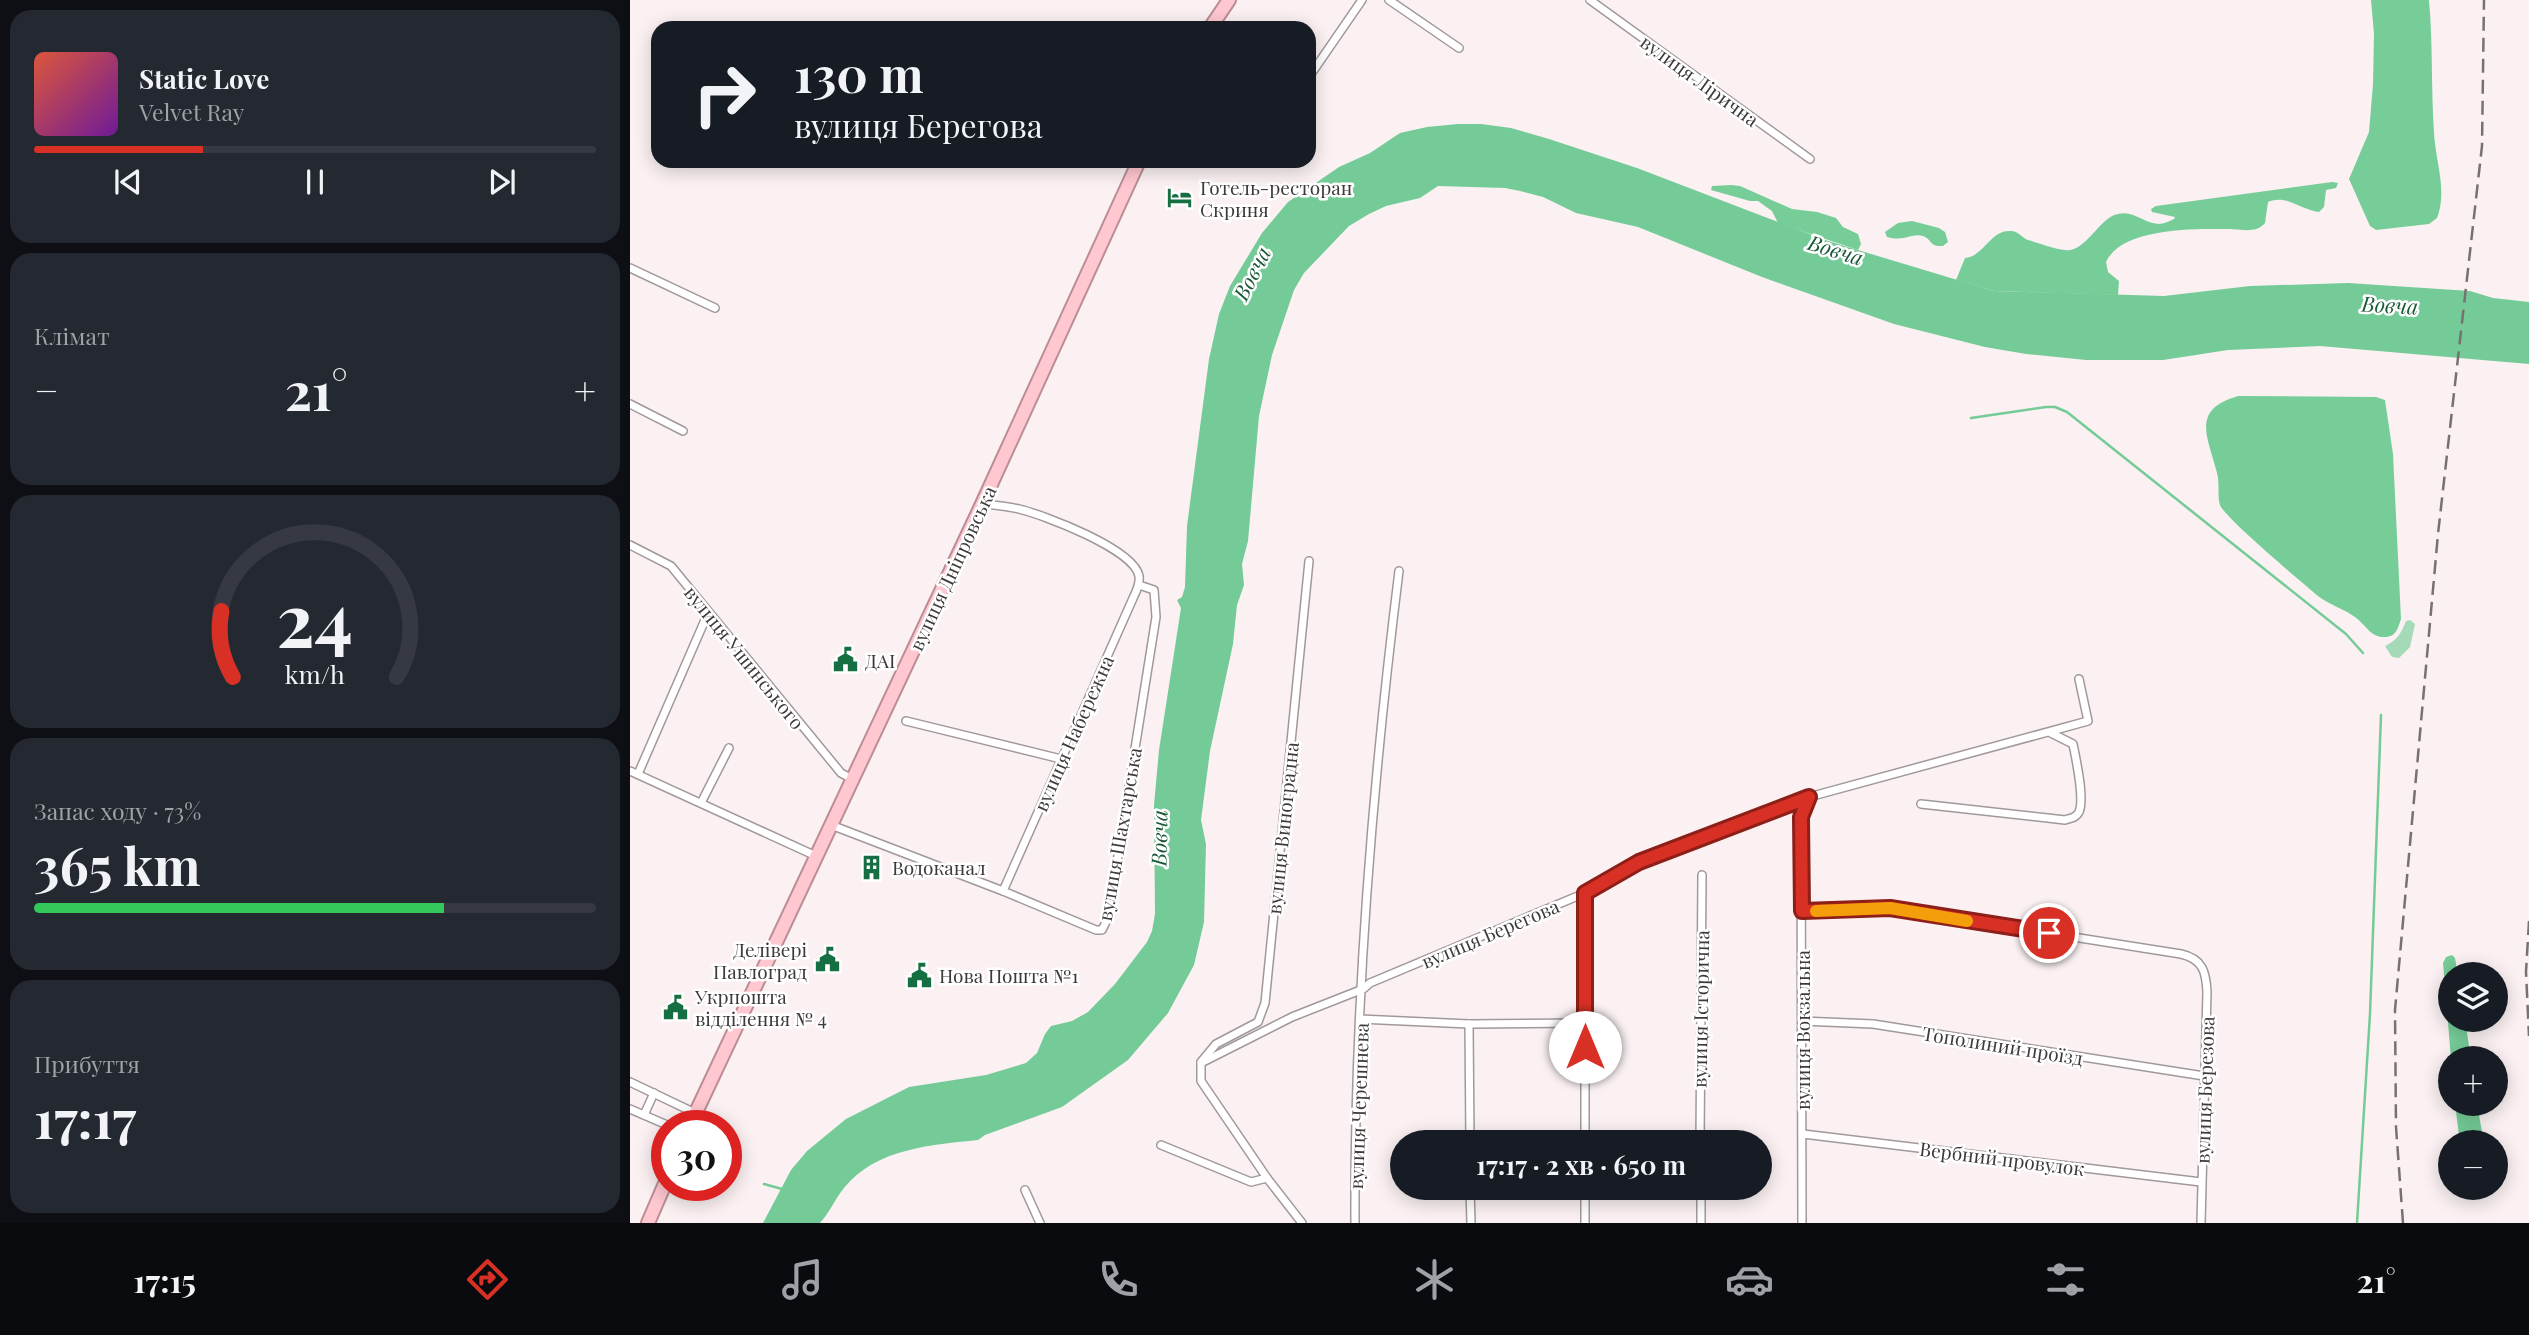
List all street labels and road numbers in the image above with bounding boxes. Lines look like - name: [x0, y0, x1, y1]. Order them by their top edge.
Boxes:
- street label: вулиця Лірична: [1636, 28, 1765, 132]
- street label: вулиця Дніпровська: [902, 481, 1002, 655]
- street label: вулиця Ушинського: [679, 580, 811, 734]
- street label: вулиця Набережна: [1027, 650, 1119, 815]
- street label: вулиця Виноградна: [1260, 740, 1304, 915]
- street label: вулиця Шахтарська: [1091, 745, 1147, 923]
- street label: вулиця Берегова: [1417, 892, 1564, 974]
- street label: вулиця Історична: [1686, 929, 1714, 1088]
- street label: вулиця Вокзальна: [1789, 949, 1815, 1110]
- street label: вулиця Березова: [2188, 1015, 2220, 1164]
- street label: Тополиний проїзд: [1921, 1019, 2085, 1071]
- street label: вулиця Черешнева: [1342, 1022, 1374, 1190]
- street label: Вербний провулок: [1918, 1135, 2086, 1181]

